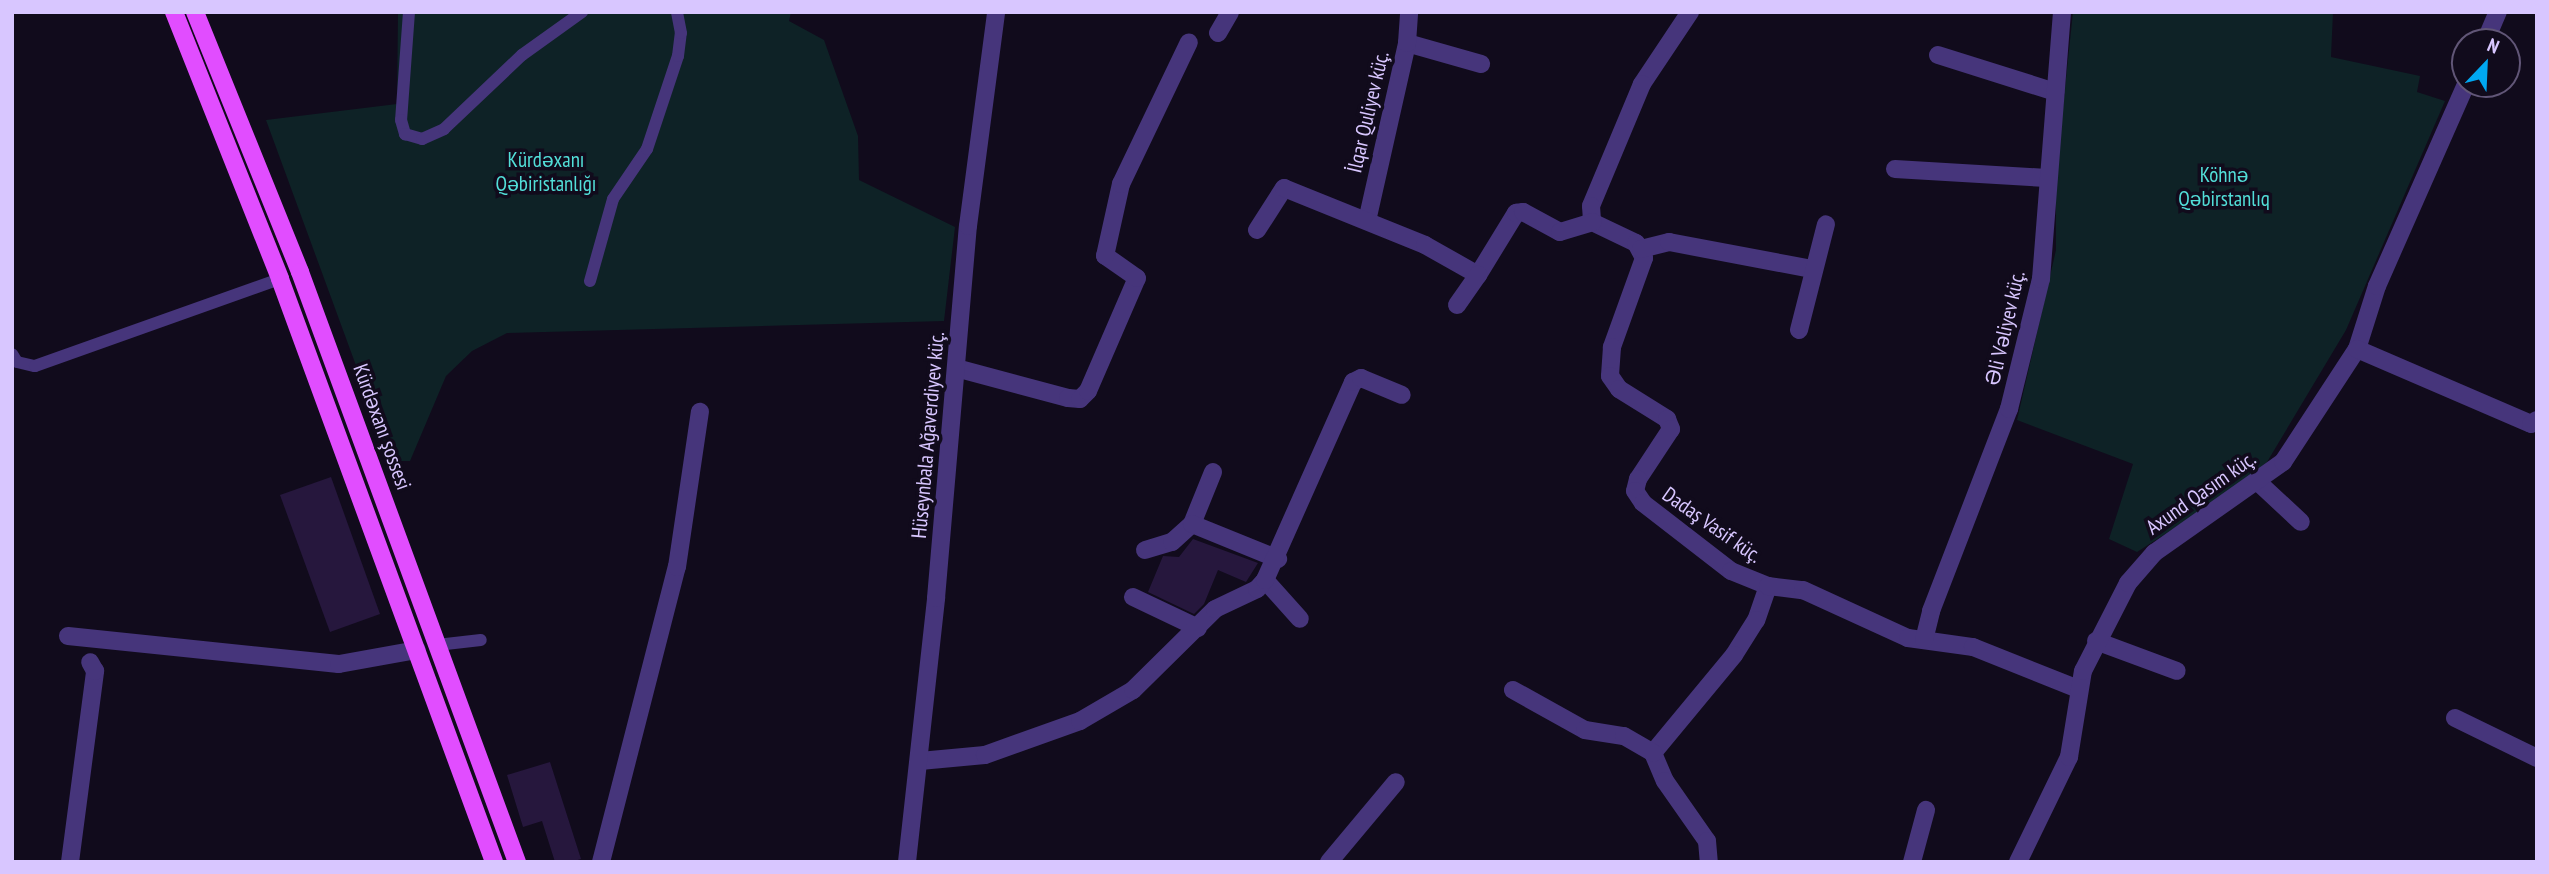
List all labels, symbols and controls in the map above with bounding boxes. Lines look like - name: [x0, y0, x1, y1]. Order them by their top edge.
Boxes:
- north arrow: [2451, 28, 2521, 98]
- text: N: [2484, 32, 2503, 59]
- street label: İlqar Quliyev küç.: [1342, 48, 1394, 176]
- park label: Kürdəxanı Qəbiristanlığı: [496, 147, 596, 197]
- park label: Köhnə Qəbirstanlıq: [2178, 162, 2270, 212]
- street label: Əli Vəliyev küç.: [1979, 268, 2031, 388]
- street label: Hüseynbala Ağaverdiyev küç.: [906, 330, 950, 540]
- street label: Kürdəxanı şossesi: [348, 361, 416, 493]
- street label: Axund Qasım küç.: [2141, 446, 2261, 540]
- street label: Dadaş Vasif küç.: [1657, 481, 1767, 569]

